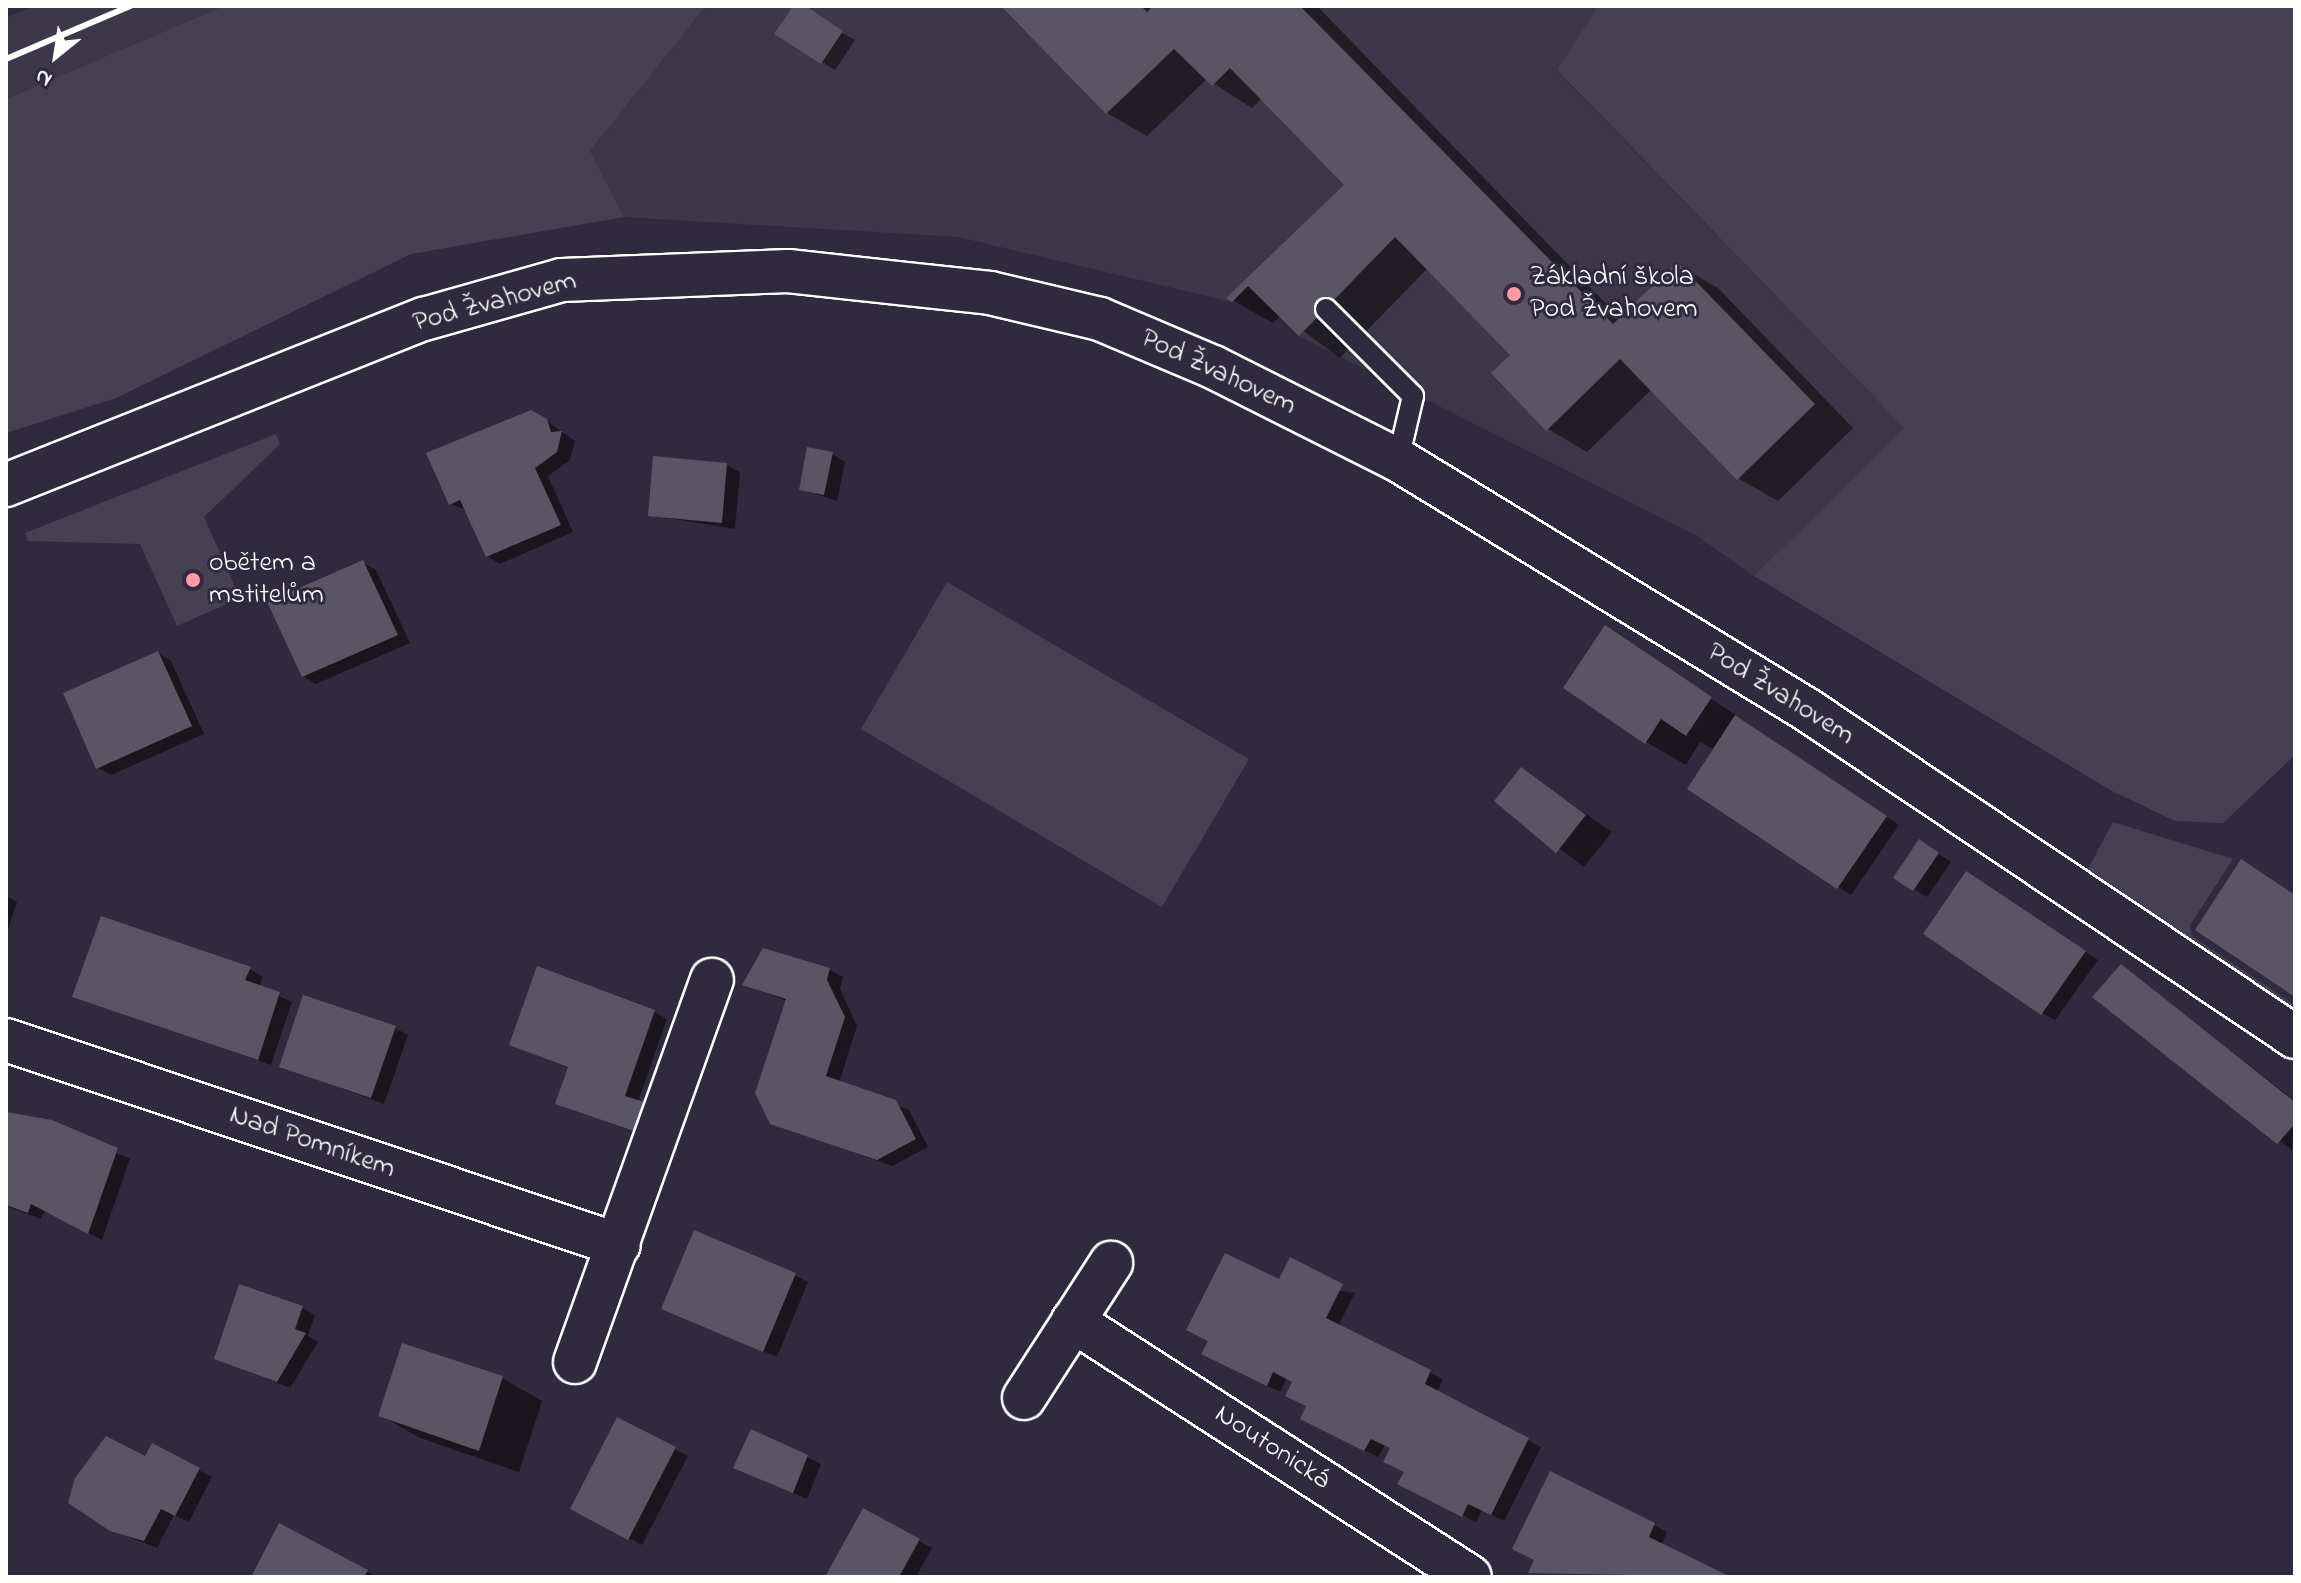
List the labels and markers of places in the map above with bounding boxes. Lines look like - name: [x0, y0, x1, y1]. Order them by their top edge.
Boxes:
- place label: Základní škola Pod Žvahovem: [1530, 261, 1697, 327]
- marker: Základní škola Pod Žvahovem: [1505, 285, 1523, 303]
- place label: obětem a mstitelům: [209, 547, 324, 613]
- marker: obětem a mstitelům: [184, 571, 202, 589]

